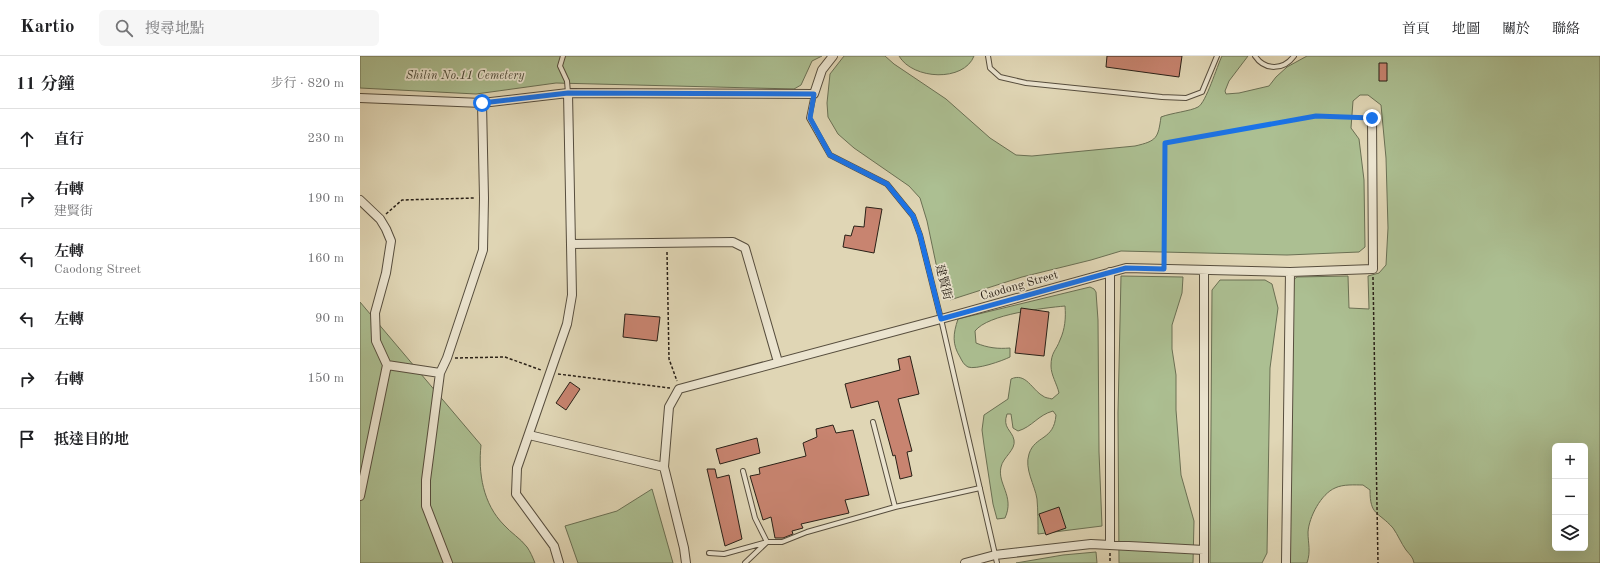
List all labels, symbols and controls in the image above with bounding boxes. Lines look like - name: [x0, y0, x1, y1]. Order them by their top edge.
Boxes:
- search box: [99, 10, 379, 46]
- icon: search: [113, 17, 135, 39]
- text: Kartio: [20, 18, 75, 37]
- text: 搜尋地點: [145, 22, 205, 37]
- text: 首頁: [1402, 22, 1430, 36]
- text: 地圖: [1452, 22, 1480, 36]
- text: 關於: [1502, 22, 1530, 36]
- text: 聯絡: [1552, 22, 1580, 36]
- park label: Shilin No.11 Cemetery: [406, 70, 525, 82]
- text: 11 分鐘: [16, 76, 74, 93]
- text: 步行 · 820 m: [270, 77, 344, 90]
- route start: [473, 94, 491, 112]
- route end: [1363, 109, 1381, 127]
- icon: ahead: [16, 128, 38, 150]
- text: 230 m: [307, 132, 344, 145]
- text: 直行: [54, 133, 84, 148]
- text: 右轉: [54, 183, 84, 198]
- icon: right: [16, 188, 38, 210]
- text: 190 m: [307, 192, 344, 205]
- text: 建賢街: [54, 205, 93, 218]
- text: 左轉: [54, 245, 84, 260]
- icon: left: [16, 248, 38, 270]
- text: 160 m: [307, 252, 344, 265]
- text: Caodong Street: [54, 263, 141, 276]
- street label: 建賢街: [933, 263, 955, 302]
- street label: Caodong Street: [979, 269, 1060, 303]
- icon: left: [16, 308, 38, 330]
- text: 90 m: [315, 312, 344, 325]
- text: 左轉: [54, 313, 84, 328]
- icon: right: [16, 368, 38, 390]
- text: 150 m: [307, 372, 344, 385]
- text: 右轉: [54, 373, 84, 388]
- icon: arrive: [16, 428, 38, 450]
- text: 抵達目的地: [54, 433, 129, 448]
- map controls: [1552, 443, 1588, 551]
- button: +: [1552, 443, 1588, 479]
- button: −: [1552, 479, 1588, 515]
- button: layers: [1552, 515, 1588, 551]

